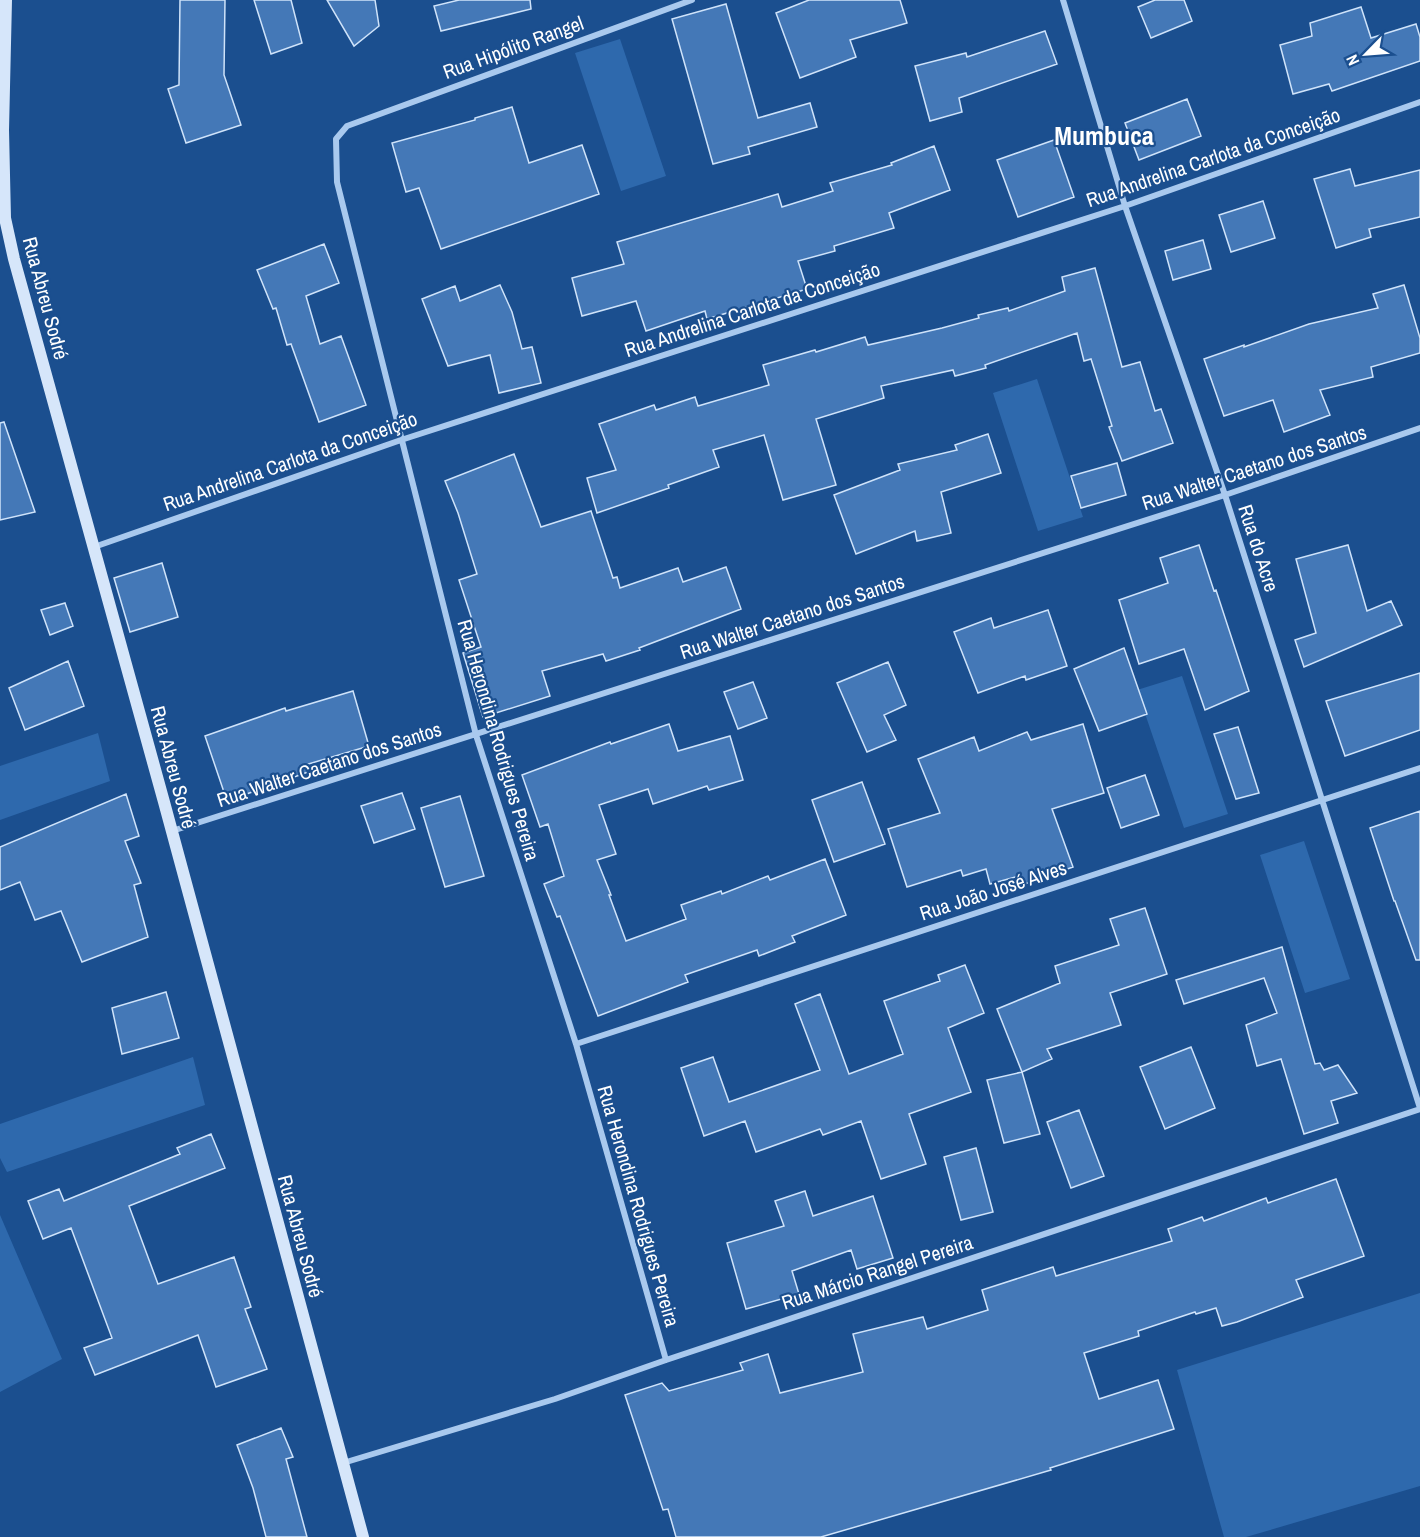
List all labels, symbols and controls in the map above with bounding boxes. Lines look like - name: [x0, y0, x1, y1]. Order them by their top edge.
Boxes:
- street label: Rua Hipólito Rangel: [439, 9, 587, 85]
- north arrow: [1336, 24, 1396, 84]
- text: N: [1340, 51, 1364, 69]
- street label: Rua Andrelina Carlota da Conceição: [1082, 101, 1344, 213]
- district label: Mumbuca: [1054, 118, 1154, 153]
- street label: Rua Abreu Sodré: [17, 234, 75, 362]
- street label: Rua Andrelina Carlota da Conceição: [621, 255, 883, 363]
- street label: Rua Andrelina Carlota da Conceição: [159, 405, 421, 517]
- street label: Rua Walter Caetano dos Santos: [1138, 418, 1370, 516]
- street label: Rua do Acre: [1232, 501, 1286, 595]
- street label: Rua Walter Caetano dos Santos: [676, 567, 908, 665]
- street label: Rua Herondina Rodrigues Pereira: [452, 616, 546, 864]
- street label: Rua Abreu Sodré: [145, 703, 203, 831]
- street label: Rua Walter Caetano dos Santos: [213, 715, 445, 813]
- street label: Rua João José Alves: [916, 853, 1070, 927]
- street label: Rua Herondina Rodrigues Pereira: [592, 1082, 686, 1330]
- street label: Rua Abreu Sodré: [272, 1172, 330, 1300]
- street label: Rua Márcio Rangel Pereira: [778, 1228, 976, 1316]

